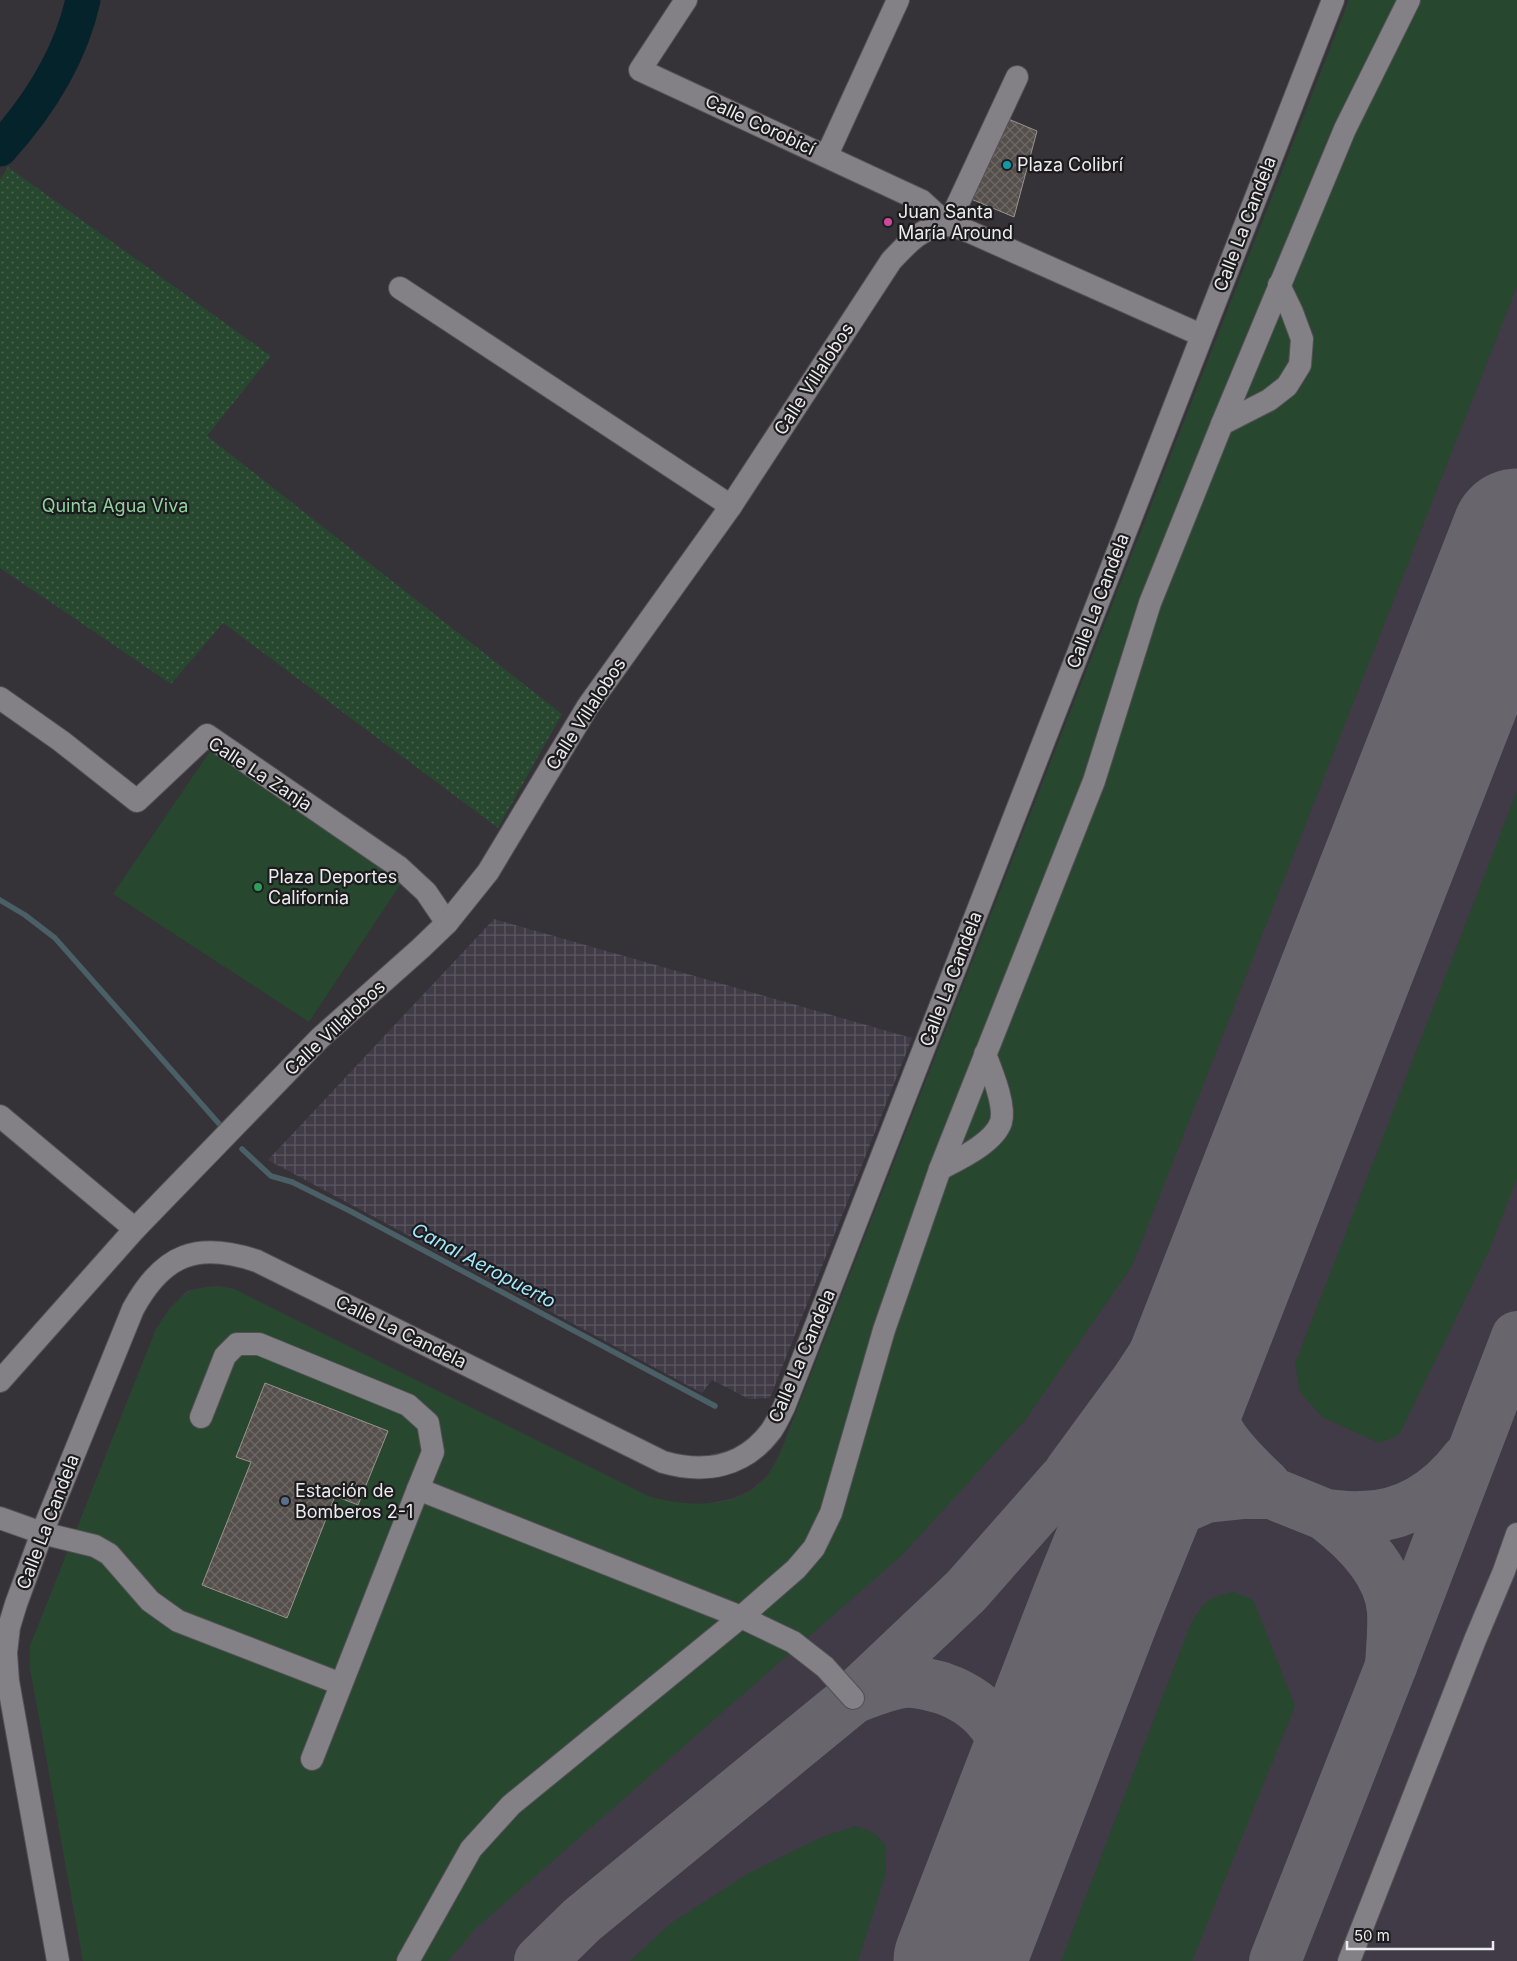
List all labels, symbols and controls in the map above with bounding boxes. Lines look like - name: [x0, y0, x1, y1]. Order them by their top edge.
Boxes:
- street label: Calle Corobicí: [702, 90, 819, 159]
- street label: Calle La Candela: [1209, 153, 1280, 294]
- place label: Plaza Colibrí: [1017, 154, 1124, 175]
- marker: Plaza Colibrí: [1001, 159, 1013, 171]
- place label: Juan Santa María Around: [898, 201, 1013, 243]
- marker: Juan Santa María Around: [882, 216, 894, 228]
- street label: Calle Villalobos: [769, 319, 858, 439]
- park label: Quinta Agua Viva: [42, 495, 188, 516]
- street label: Calle La Candela: [1062, 530, 1133, 671]
- street label: Calle Villalobos: [541, 654, 630, 774]
- street label: Calle La Zanja: [204, 732, 316, 815]
- place label: Plaza Deportes California: [268, 866, 397, 908]
- marker: Plaza Deportes California: [252, 881, 264, 893]
- street label: Calle La Candela: [915, 908, 986, 1049]
- street label: Calle Villalobos: [280, 976, 389, 1080]
- water label: Canal Aeropuerto: [408, 1218, 560, 1313]
- street label: Calle La Candela: [764, 1286, 839, 1426]
- street label: Calle La Candela: [332, 1291, 470, 1372]
- street label: Calle La Candela: [12, 1451, 83, 1592]
- place label: Estación de Bomberos 2-1: [295, 1480, 413, 1522]
- marker: Estación de Bomberos 2-1: [279, 1495, 291, 1507]
- scale bar: [1347, 1918, 1493, 1950]
- text: 50 m: [1354, 1926, 1390, 1945]

